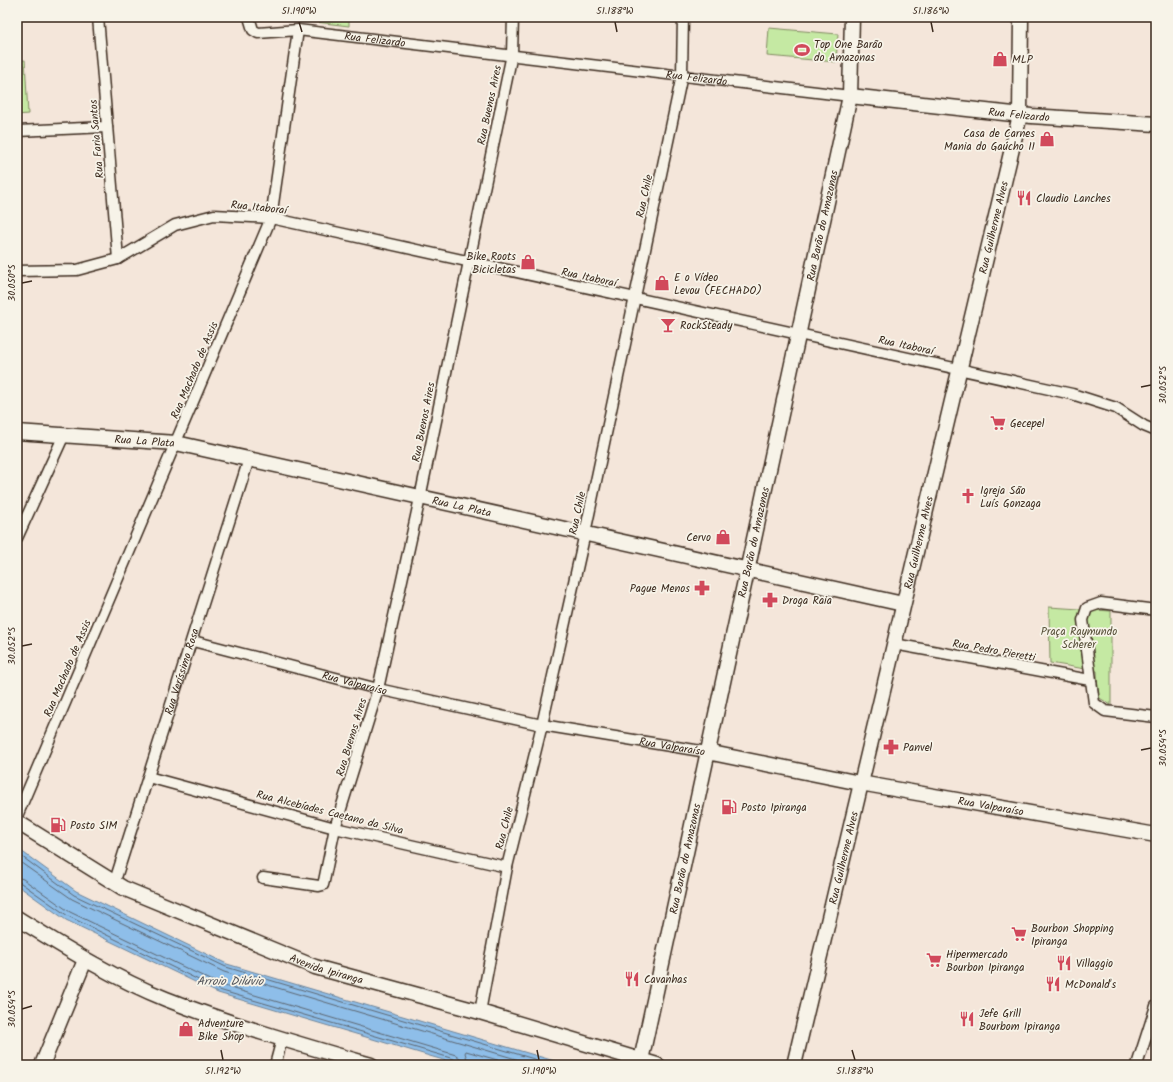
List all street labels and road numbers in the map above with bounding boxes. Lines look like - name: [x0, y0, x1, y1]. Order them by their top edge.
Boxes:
- street label: Rua Felizardo: [343, 28, 406, 53]
- street label: Rua Buenos Aires: [473, 63, 507, 147]
- street label: Rua Felizardo: [665, 66, 728, 91]
- street label: Rua Faria Santos: [85, 99, 109, 179]
- street label: Rua Felizardo: [987, 103, 1050, 127]
- street label: Rua Barão do Amazonas: [802, 168, 844, 283]
- street label: Rua Chile: [632, 173, 658, 220]
- street label: Rua Guilherme Alves: [974, 179, 1014, 276]
- street label: Rua Itaboraí: [230, 196, 290, 220]
- street label: Rua Itaboraí: [559, 263, 621, 293]
- street label: Rua Machado de Assis: [166, 319, 224, 422]
- street label: Rua Itaboraí: [876, 331, 938, 361]
- street label: Rua Buenos Aires: [407, 380, 441, 464]
- street label: Rua La Plata: [114, 431, 175, 453]
- street label: Rua Barão do Amazonas: [734, 485, 775, 599]
- street label: Rua Chile: [565, 490, 591, 537]
- street label: Rua La Plata: [430, 492, 493, 523]
- street label: Rua Guilherme Alves: [899, 494, 939, 591]
- street label: Rua Machado de Assis: [39, 617, 97, 720]
- street label: Rua Veríssimo Rosa: [160, 626, 205, 717]
- street label: Rua Pedro Pieretti: [951, 635, 1037, 667]
- street label: Rua Valparaíso: [320, 667, 389, 701]
- street label: Rua Buenos Aires: [331, 696, 373, 779]
- street label: Rua Valparaíso: [638, 733, 706, 762]
- street label: Rua Alcebíades Caetano da Silva: [254, 786, 405, 840]
- street label: Rua Valparaíso: [956, 792, 1025, 822]
- street label: Rua Barão do Amazonas: [665, 802, 706, 916]
- street label: Rua Chile: [491, 805, 519, 852]
- street label: Rua Guilherme Alves: [825, 809, 864, 906]
- street label: Avenida Ipiranga: [287, 949, 365, 990]

